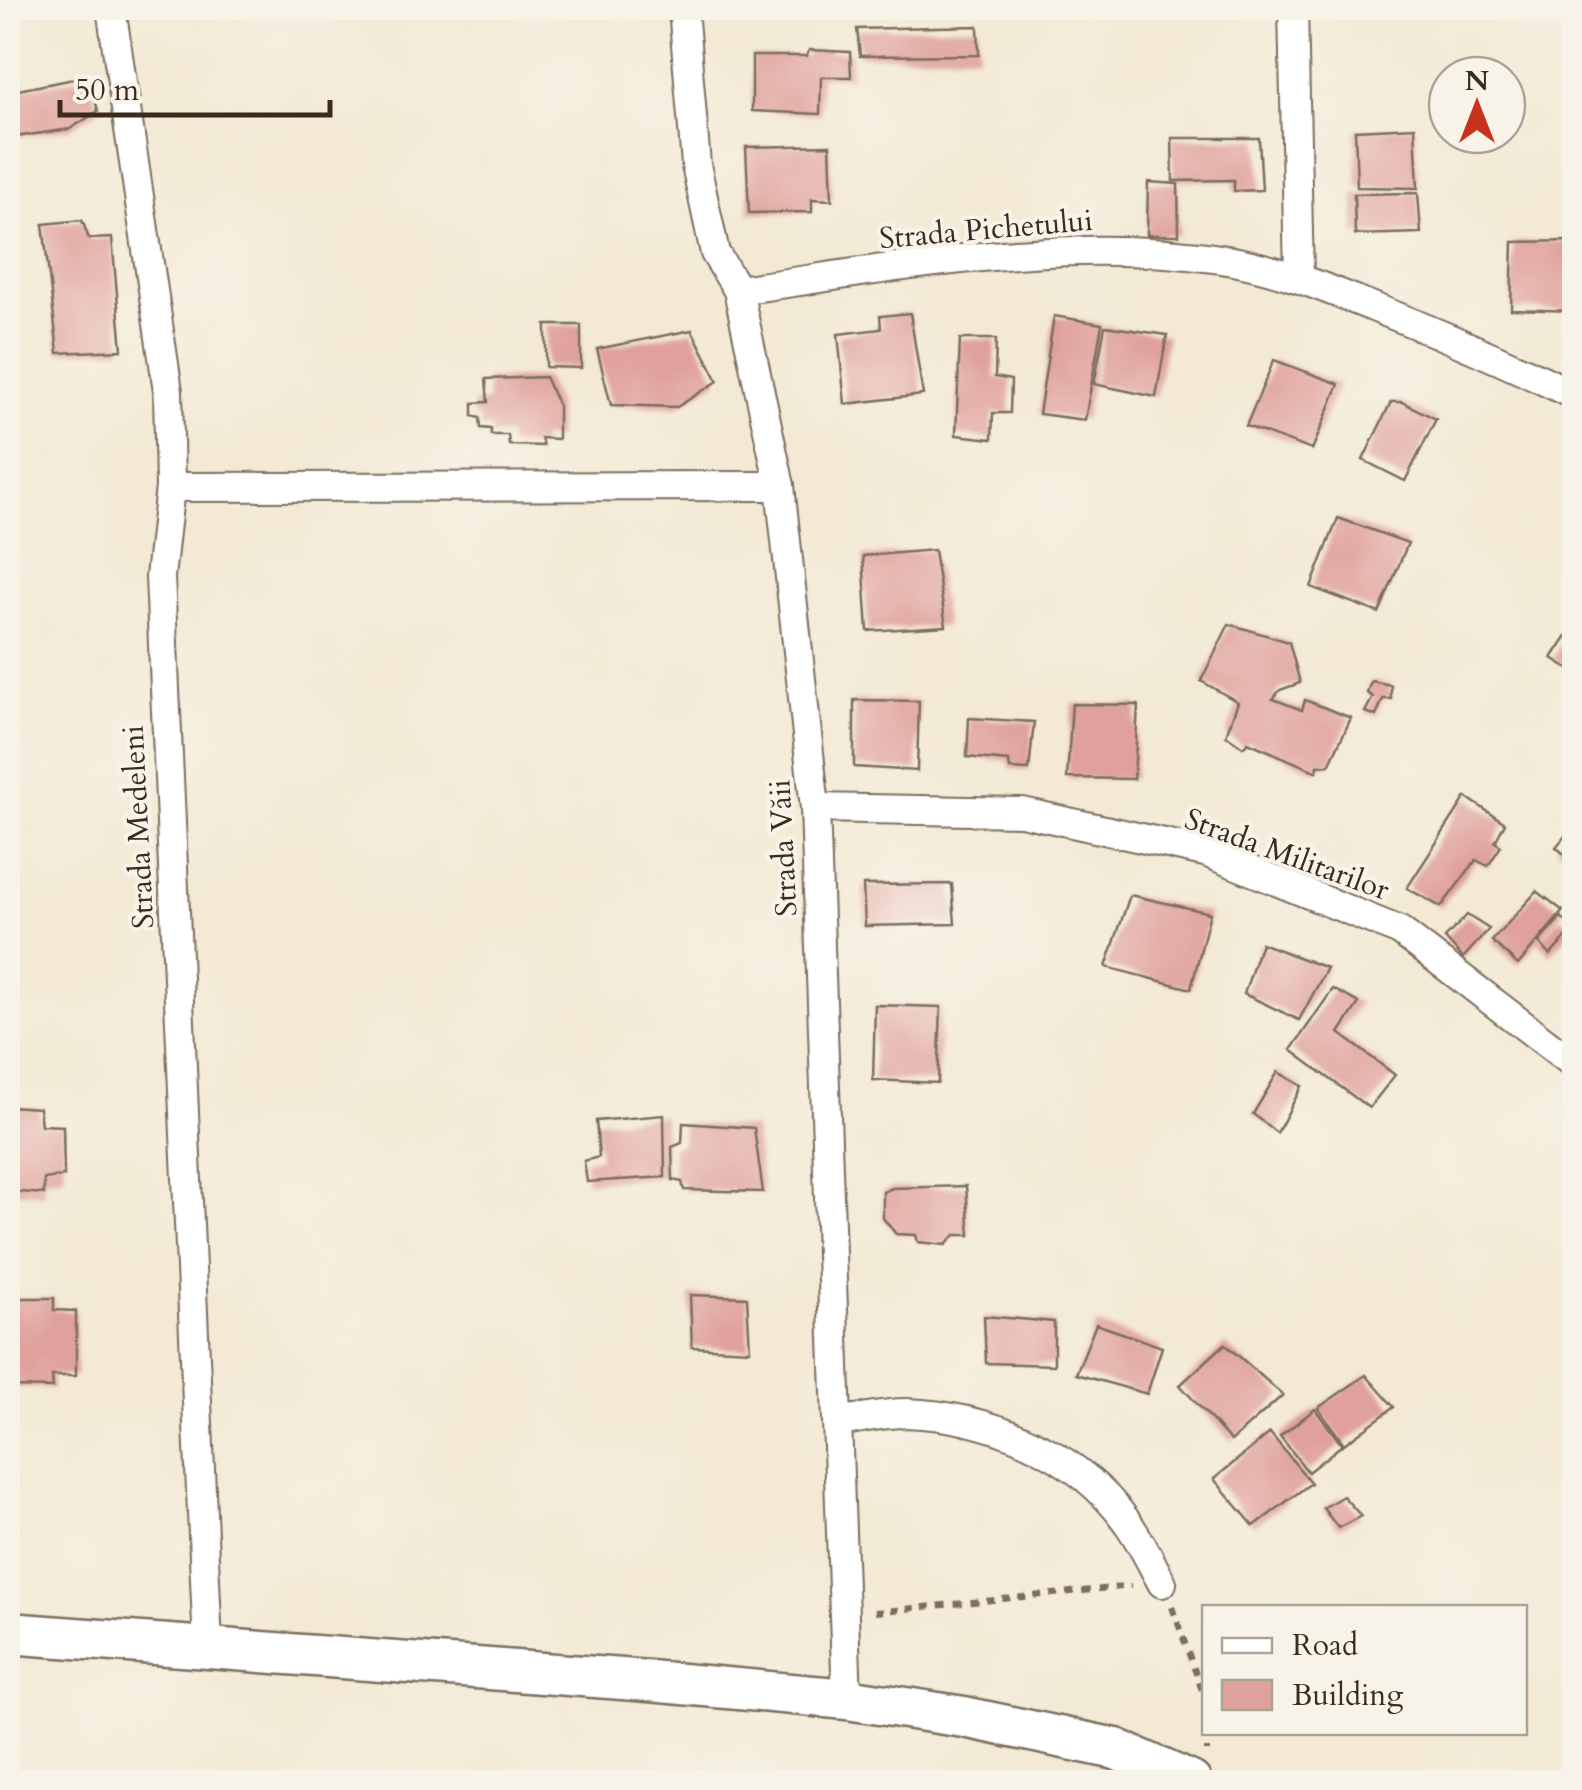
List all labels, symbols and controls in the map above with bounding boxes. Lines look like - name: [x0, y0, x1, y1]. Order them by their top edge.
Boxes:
- scale bar: [60, 55, 330, 117]
- north arrow: [1427, 55, 1527, 155]
- text: N: [1465, 62, 1489, 100]
- text: 50 m: [75, 70, 140, 111]
- street label: Strada Pichetului: [878, 200, 1094, 259]
- street label: Strada Medeleni: [113, 724, 164, 930]
- street label: Strada Văii: [759, 778, 808, 918]
- street label: Strada Militarilor: [1179, 798, 1395, 910]
- legend: [1202, 1605, 1527, 1735]
- text: Road: [1292, 1625, 1358, 1666]
- text: Building: [1292, 1675, 1403, 1716]

